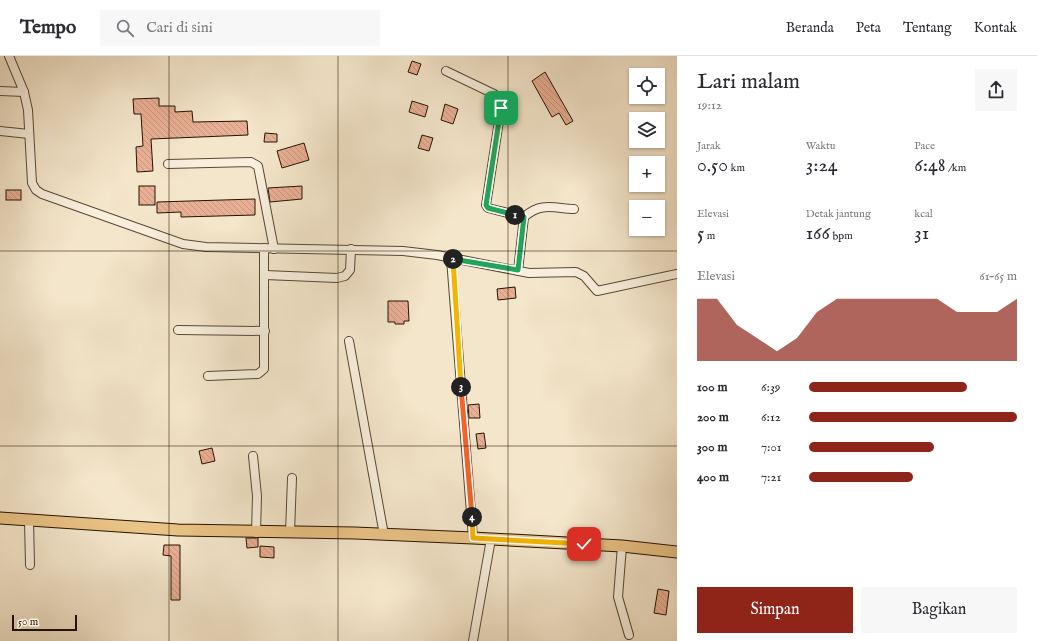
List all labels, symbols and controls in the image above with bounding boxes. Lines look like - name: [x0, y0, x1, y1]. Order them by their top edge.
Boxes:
- search box: [100, 10, 380, 46]
- text: Tempo: [20, 16, 76, 40]
- icon: search: [114, 17, 136, 39]
- text: Cari di sini: [146, 18, 213, 37]
- text: Beranda: [786, 19, 834, 37]
- text: Peta: [856, 19, 881, 37]
- text: Tentang: [903, 19, 952, 37]
- text: Kontak: [974, 19, 1017, 37]
- map controls: [629, 68, 665, 236]
- button: locate: [629, 68, 665, 104]
- text: Lari malam: [697, 68, 800, 96]
- button: share: [975, 69, 1017, 111]
- pin: [484, 91, 518, 125]
- icon: arrive: [490, 97, 512, 119]
- text: 19:12: [697, 97, 722, 114]
- button: layers: [629, 112, 665, 148]
- text: Jarak: [697, 139, 721, 153]
- text: Waktu: [806, 139, 836, 153]
- text: Pace: [914, 139, 935, 153]
- text: 0.50: [697, 153, 728, 178]
- text: 3:24: [806, 153, 838, 178]
- text: 6:48: [914, 153, 946, 178]
- button: +: [629, 156, 665, 192]
- text: km: [728, 161, 745, 175]
- text: /km: [946, 161, 966, 175]
- button: −: [629, 200, 665, 236]
- pin: 1: [505, 205, 525, 225]
- text: Elevasi: [697, 207, 729, 221]
- text: Detak jantung: [806, 207, 871, 221]
- text: kcal: [914, 207, 933, 221]
- text: 1: [513, 208, 517, 222]
- text: 5: [697, 221, 704, 246]
- text: 166: [806, 221, 830, 246]
- text: 31: [914, 221, 929, 246]
- text: m: [704, 229, 715, 243]
- text: bpm: [830, 229, 853, 243]
- pin: 2: [443, 249, 463, 269]
- text: 2: [450, 252, 456, 266]
- text: Elevasi: [697, 268, 735, 285]
- text: 61–65 m: [979, 268, 1017, 285]
- pin: 3: [451, 377, 471, 397]
- text: 100 m: [697, 379, 727, 396]
- text: 6:39: [761, 379, 780, 396]
- text: 3: [459, 380, 463, 394]
- text: 200 m: [697, 409, 729, 426]
- text: 6:12: [761, 409, 781, 426]
- text: 300 m: [697, 439, 728, 456]
- text: 7:01: [761, 439, 782, 456]
- text: 400 m: [697, 469, 729, 486]
- text: 7:21: [761, 469, 781, 486]
- pin: 4: [462, 507, 482, 527]
- text: 4: [469, 510, 475, 524]
- pin: [567, 527, 601, 561]
- icon: check: [573, 533, 595, 555]
- button: Simpan: [697, 587, 853, 633]
- button: Bagikan: [861, 587, 1017, 633]
- scale bar: [12, 613, 77, 632]
- text: 50 m: [18, 615, 38, 629]

